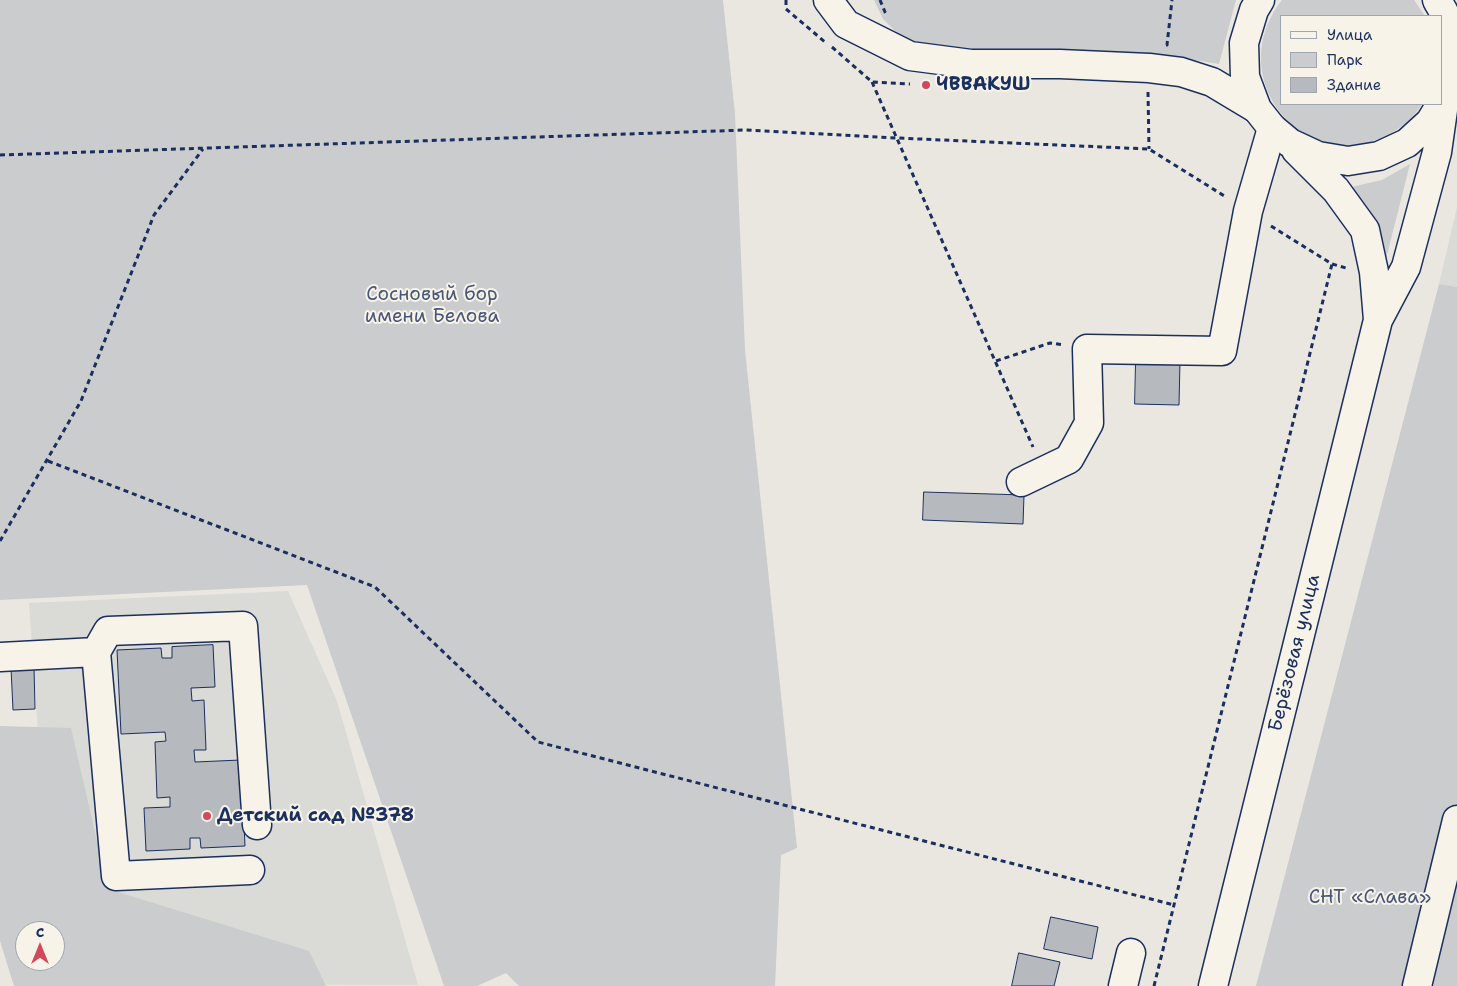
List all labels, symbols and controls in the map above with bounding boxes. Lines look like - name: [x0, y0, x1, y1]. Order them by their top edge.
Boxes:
- legend: [1280, 15, 1442, 105]
- text: Улица: [1327, 25, 1372, 45]
- text: Парк: [1327, 50, 1363, 70]
- place label: ЧВВАКУШ: [936, 74, 1030, 96]
- text: Здание: [1327, 75, 1381, 95]
- marker: ЧВВАКУШ: [920, 79, 932, 91]
- park label: Сосновый бор имени Белова: [365, 284, 499, 328]
- street label: Берёзовая улица: [1264, 572, 1326, 734]
- place label: Детский сад №378: [217, 805, 414, 827]
- marker: Детский сад №378: [201, 810, 213, 822]
- park label: СНТ «Слава»: [1309, 887, 1431, 909]
- north arrow: [15, 921, 65, 971]
- text: С: [36, 923, 44, 941]

